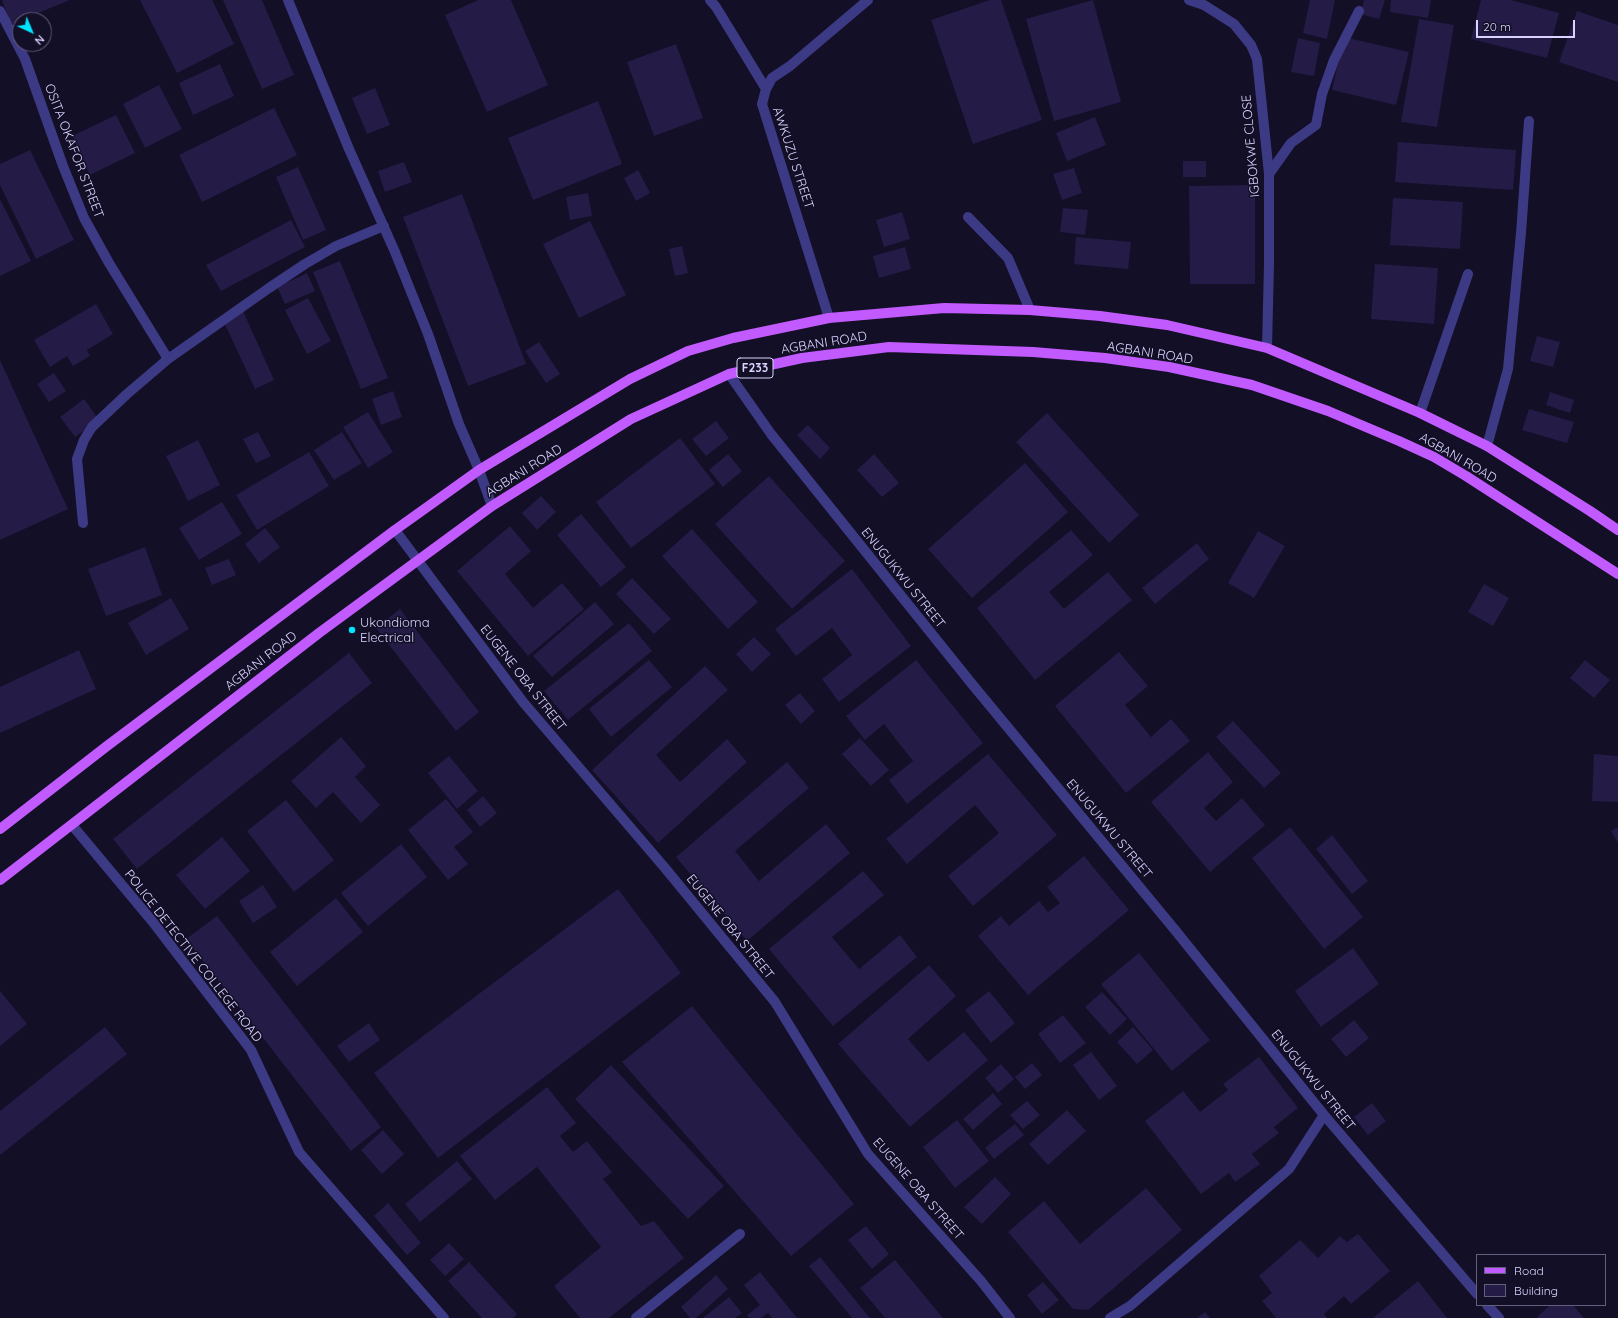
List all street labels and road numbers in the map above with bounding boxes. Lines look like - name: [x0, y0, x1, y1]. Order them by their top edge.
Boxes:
- street label: OSITA OKAFOR STREET: [41, 82, 107, 220]
- street label: IGBOKWE CLOSE: [1239, 94, 1263, 198]
- street label: AWKUZU STREET: [769, 105, 817, 211]
- street label: AGBANI ROAD: [780, 329, 868, 357]
- street label: AGBANI ROAD: [1106, 339, 1194, 367]
- road number: F233: [737, 358, 773, 378]
- street label: AGBANI ROAD: [1417, 430, 1499, 486]
- street label: AGBANI ROAD: [483, 441, 565, 501]
- street label: ENUGUKWU STREET: [858, 525, 948, 631]
- street label: EUGENE OBA STREET: [477, 622, 569, 734]
- street label: AGBANI ROAD: [222, 628, 300, 694]
- street label: ENUGUKWU STREET: [1063, 776, 1155, 882]
- street label: POLICE DETECTIVE COLLEGE ROAD: [121, 867, 265, 1045]
- street label: EUGENE OBA STREET: [683, 871, 777, 983]
- street label: ENUGUKWU STREET: [1268, 1027, 1358, 1133]
- street label: EUGENE OBA STREET: [869, 1135, 967, 1243]

